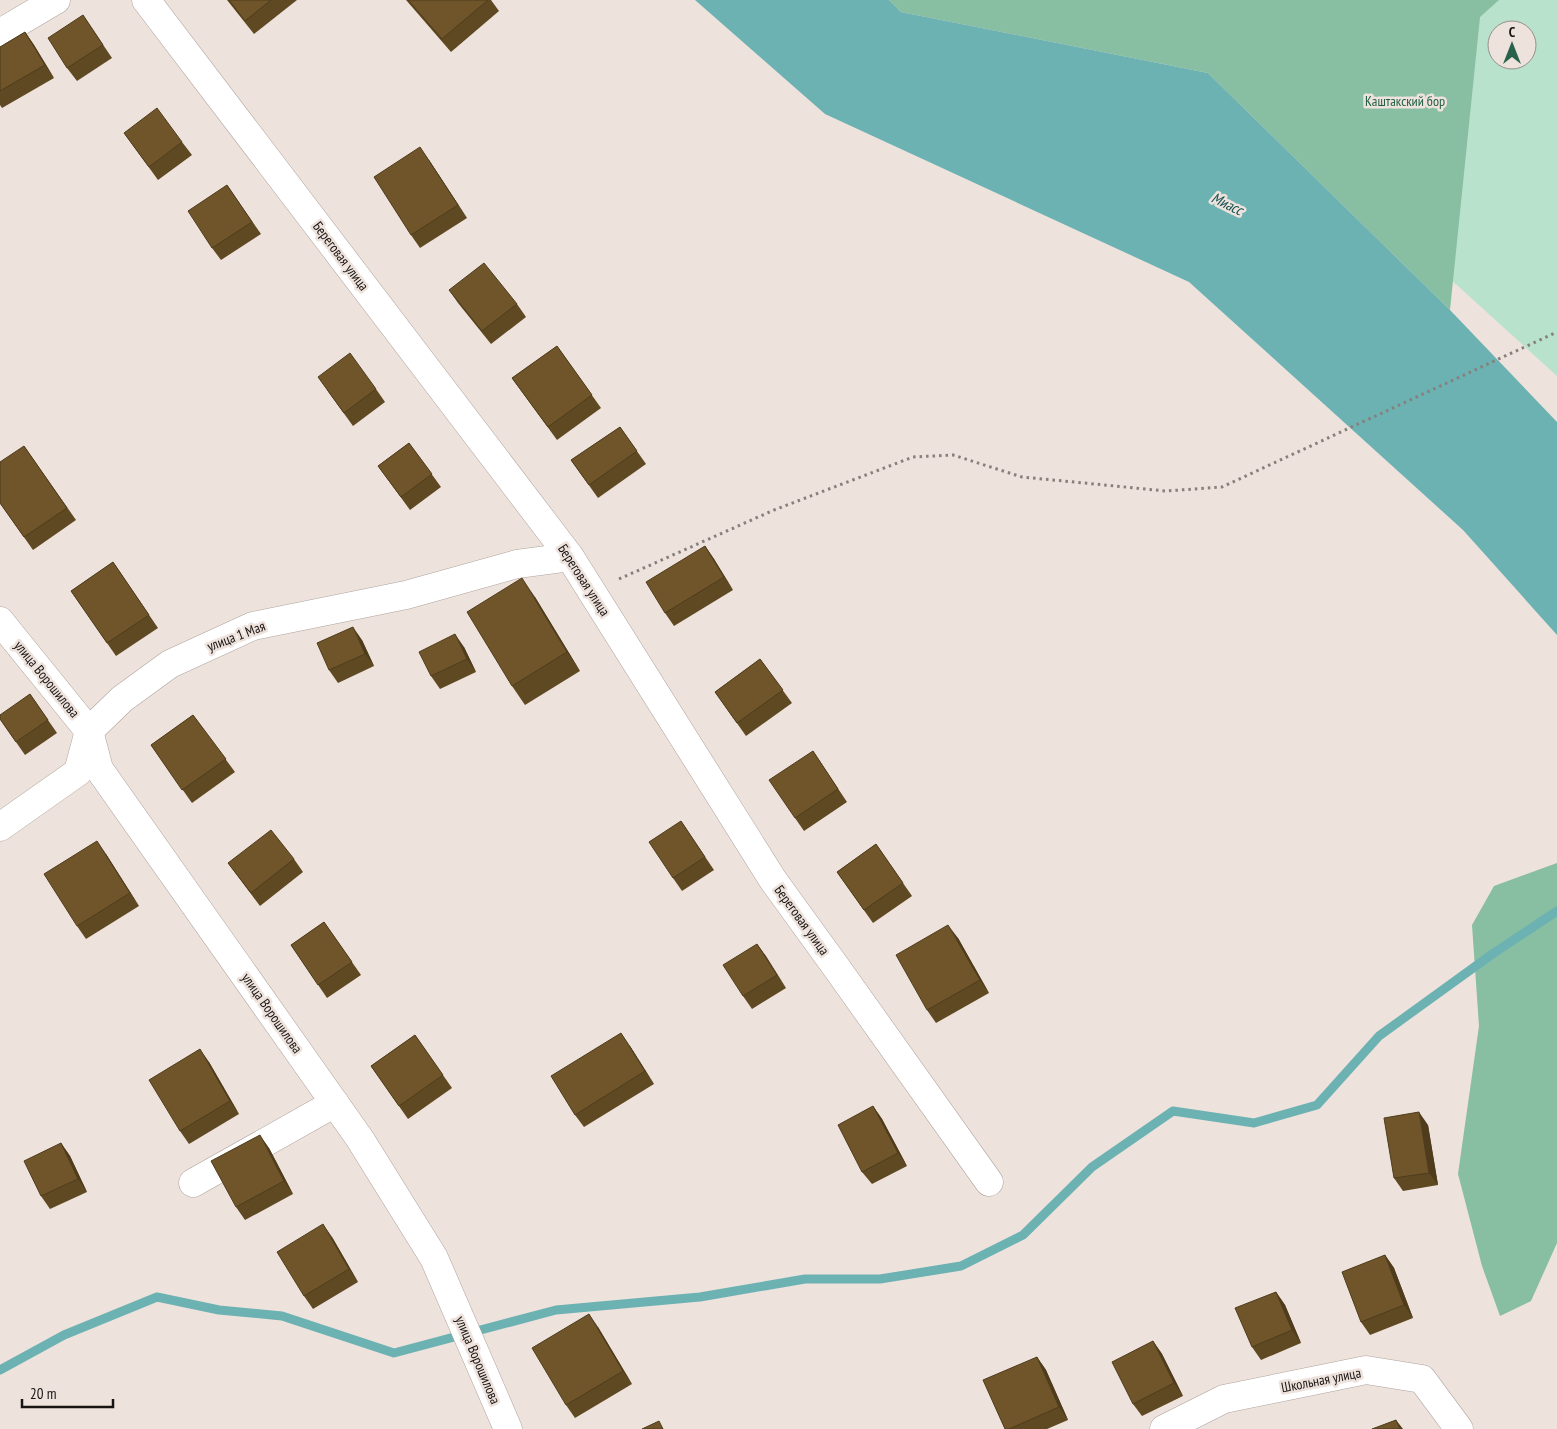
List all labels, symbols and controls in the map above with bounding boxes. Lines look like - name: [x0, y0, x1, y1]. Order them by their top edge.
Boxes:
- north arrow: [1487, 20, 1537, 70]
- text: С: [1509, 23, 1516, 41]
- park label: Каштакский бор: [1365, 92, 1445, 110]
- water label: Миасс: [1208, 188, 1248, 220]
- street label: Береговая улица: [309, 218, 373, 294]
- street label: Береговая улица: [554, 541, 614, 619]
- street label: улица 1 Мая: [204, 617, 268, 655]
- street label: улица Ворошилова: [10, 637, 84, 721]
- street label: Береговая улица: [771, 881, 833, 959]
- street label: улица Ворошилова: [238, 969, 306, 1057]
- street label: улица Ворошилова: [451, 1313, 505, 1407]
- street label: Школьная улица: [1280, 1363, 1362, 1397]
- scale bar: [22, 1376, 114, 1408]
- text: 20 m: [30, 1384, 56, 1403]

